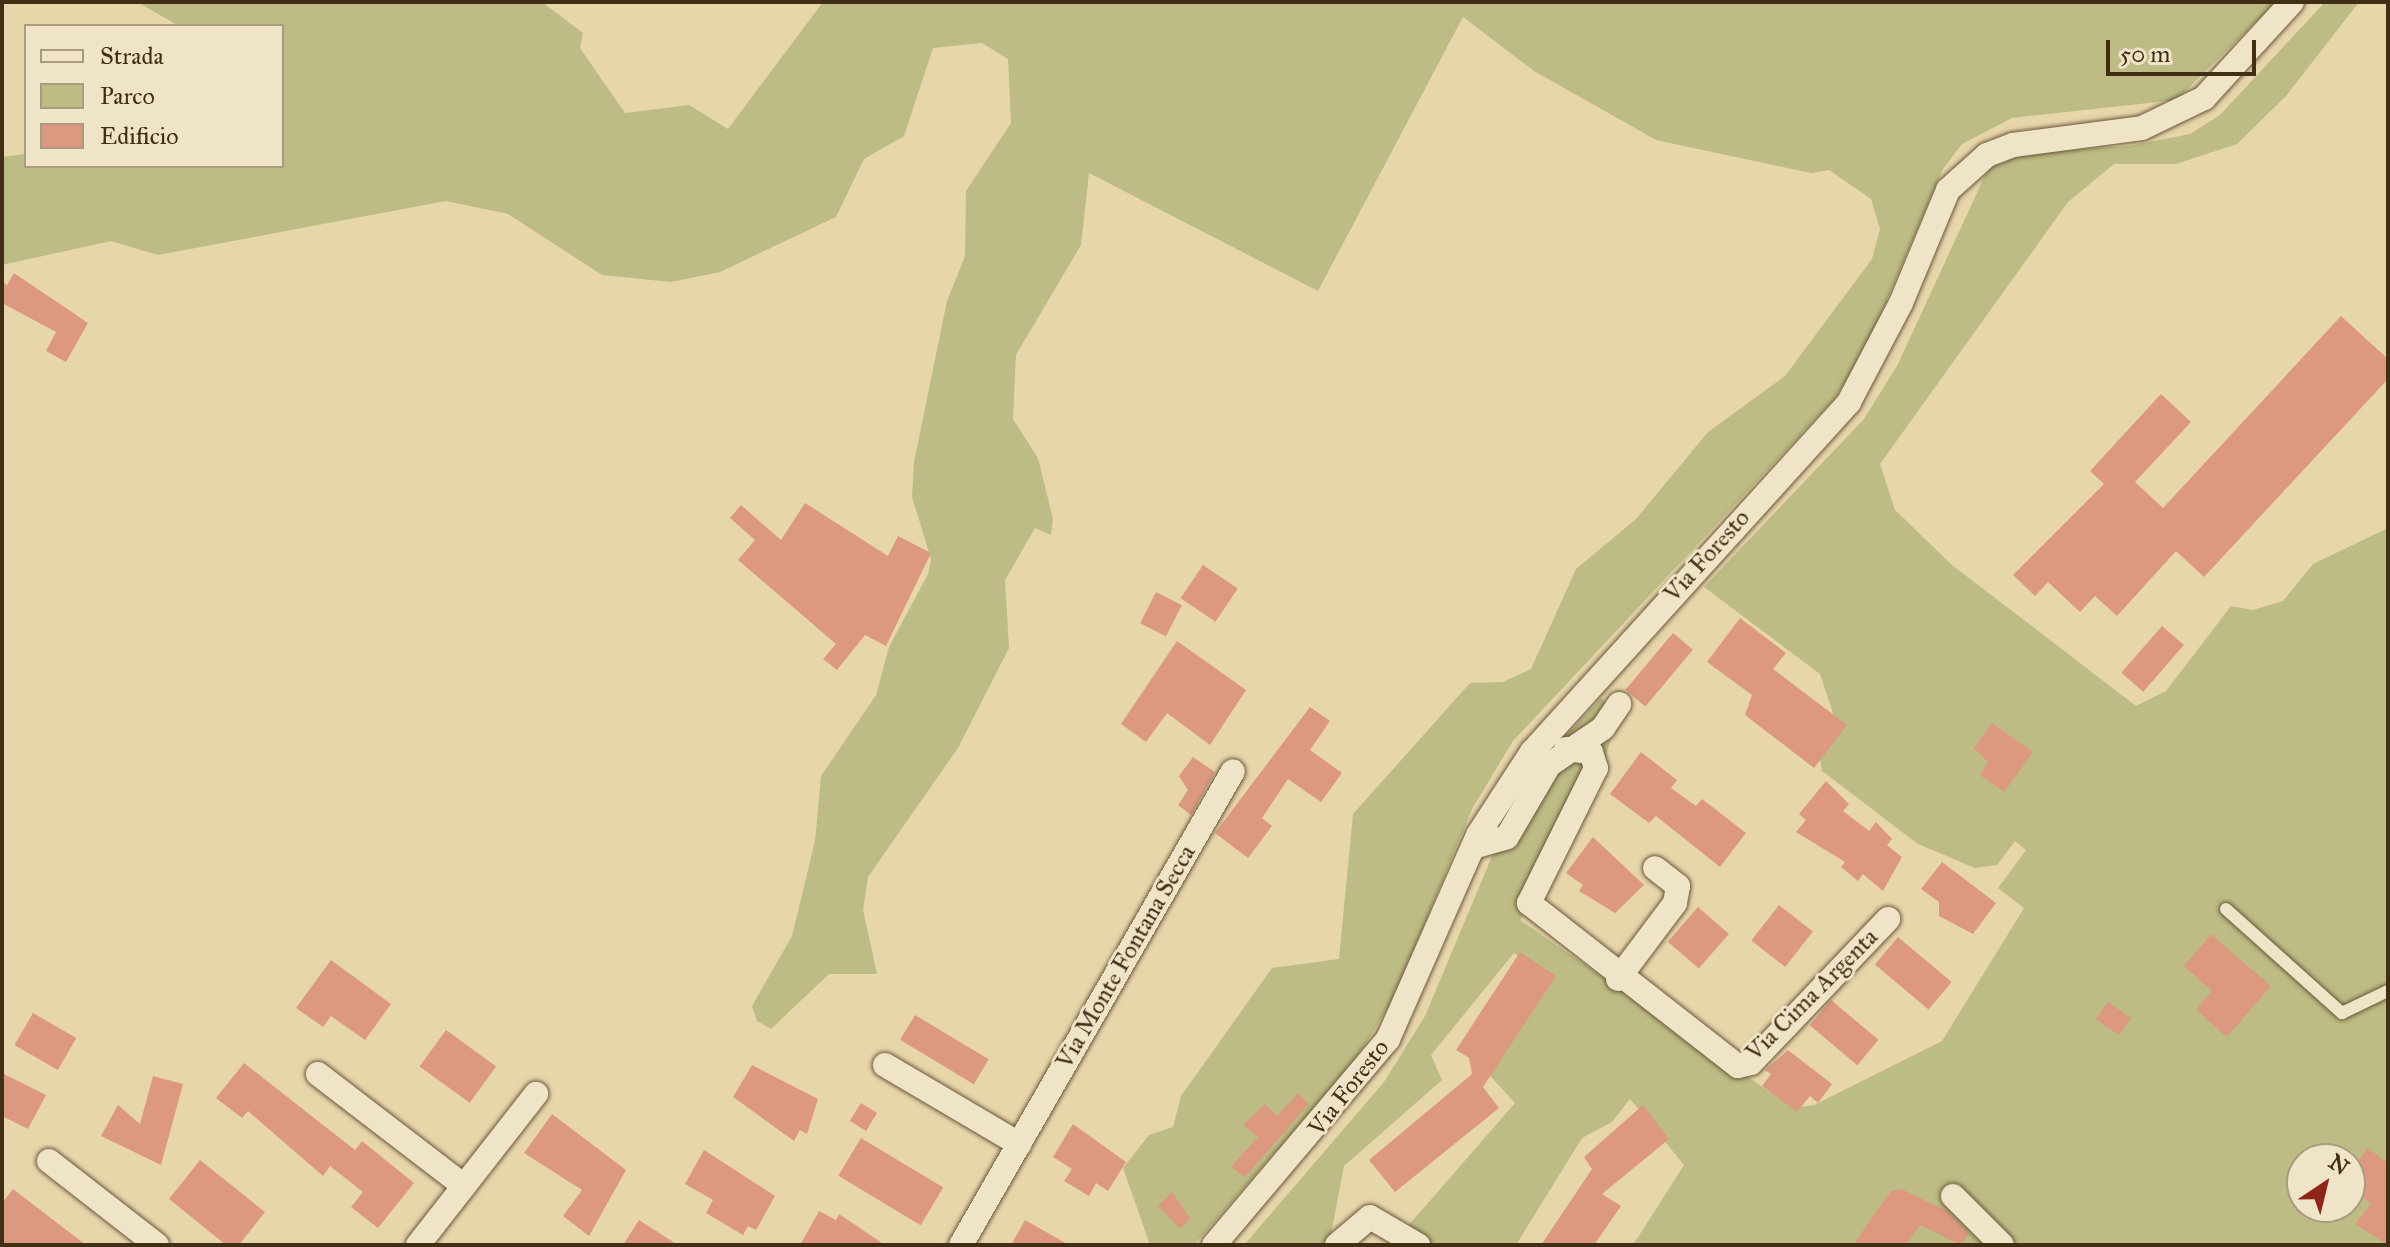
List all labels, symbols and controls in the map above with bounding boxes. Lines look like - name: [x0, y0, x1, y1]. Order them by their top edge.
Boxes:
- legend: [24, 24, 284, 168]
- scale bar: [2110, 24, 2260, 74]
- text: 50 m: [2120, 39, 2170, 69]
- text: Strada: [100, 41, 164, 71]
- text: Parco: [100, 81, 155, 111]
- text: Edificio: [100, 121, 179, 151]
- street label: Via Foresto: [1658, 504, 1756, 608]
- street label: Via Monte Fontana Secca: [1050, 840, 1202, 1074]
- street label: Via Cima Argenta: [1740, 923, 1884, 1067]
- street label: Via Foresto: [1302, 1034, 1396, 1142]
- north arrow: [2286, 1143, 2366, 1223]
- text: N: [2324, 1148, 2354, 1181]

